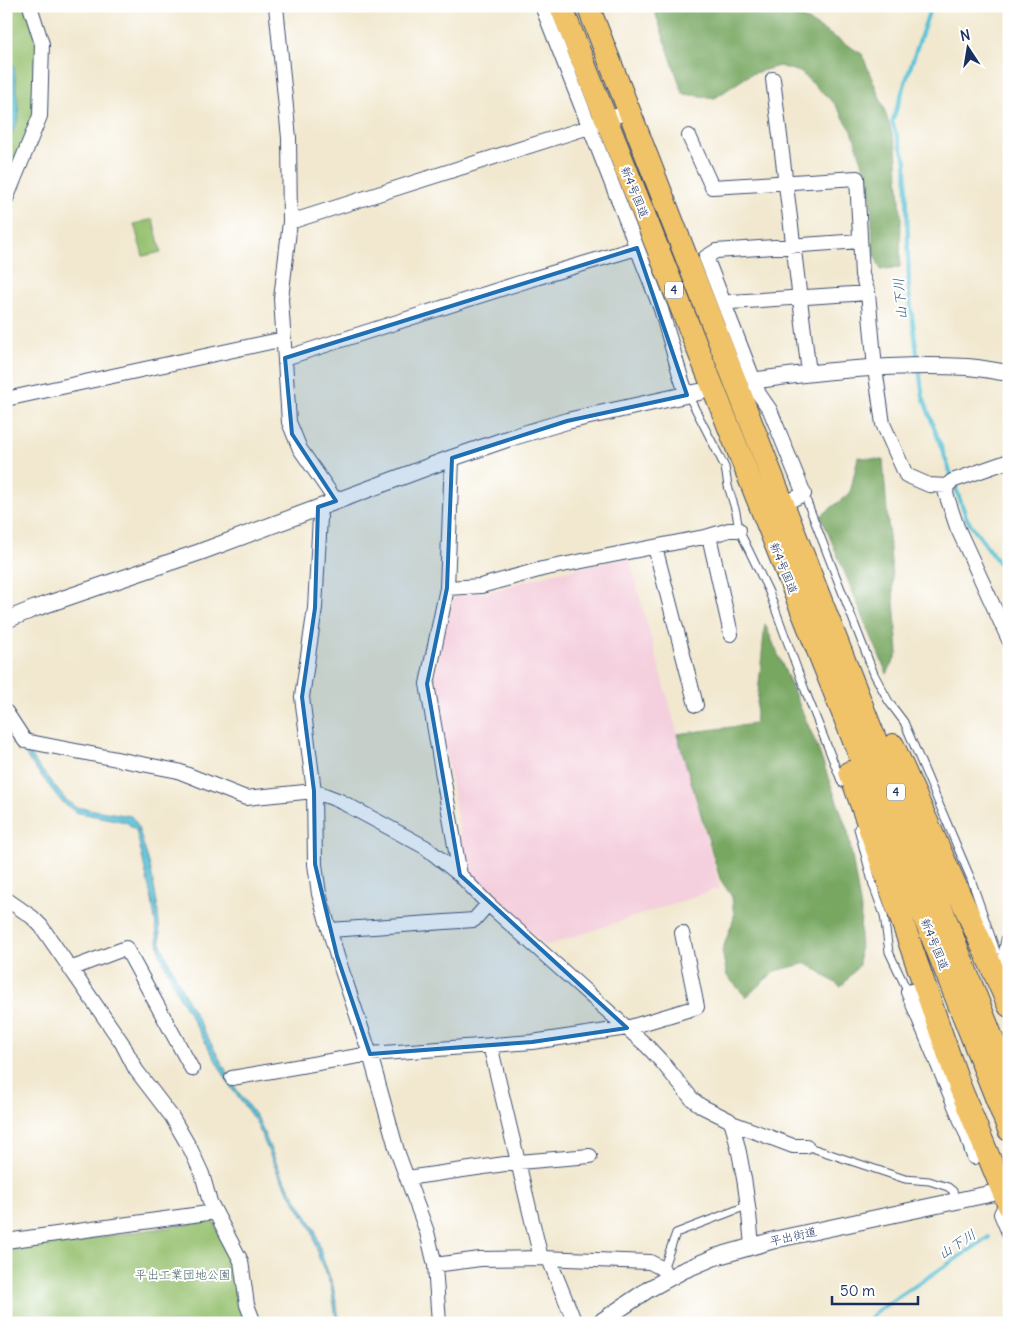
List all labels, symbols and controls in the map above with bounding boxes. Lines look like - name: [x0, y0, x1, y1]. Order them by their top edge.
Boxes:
- north arrow: [942, 22, 992, 72]
- text: N: [959, 25, 972, 45]
- street label: 新4号国道: [618, 164, 652, 220]
- water label: 山下川: [889, 277, 911, 321]
- road number: 4: [665, 282, 683, 298]
- street label: 新4号国道: [767, 540, 801, 596]
- road number: 4: [887, 784, 905, 800]
- street label: 新4号国道: [918, 916, 952, 972]
- street label: 平出街道: [768, 1223, 818, 1249]
- water label: 山下川: [934, 1225, 980, 1263]
- park label: 平出工業団地公園: [135, 1267, 231, 1282]
- scale bar: [832, 1274, 919, 1306]
- text: 50 m: [840, 1281, 875, 1300]

